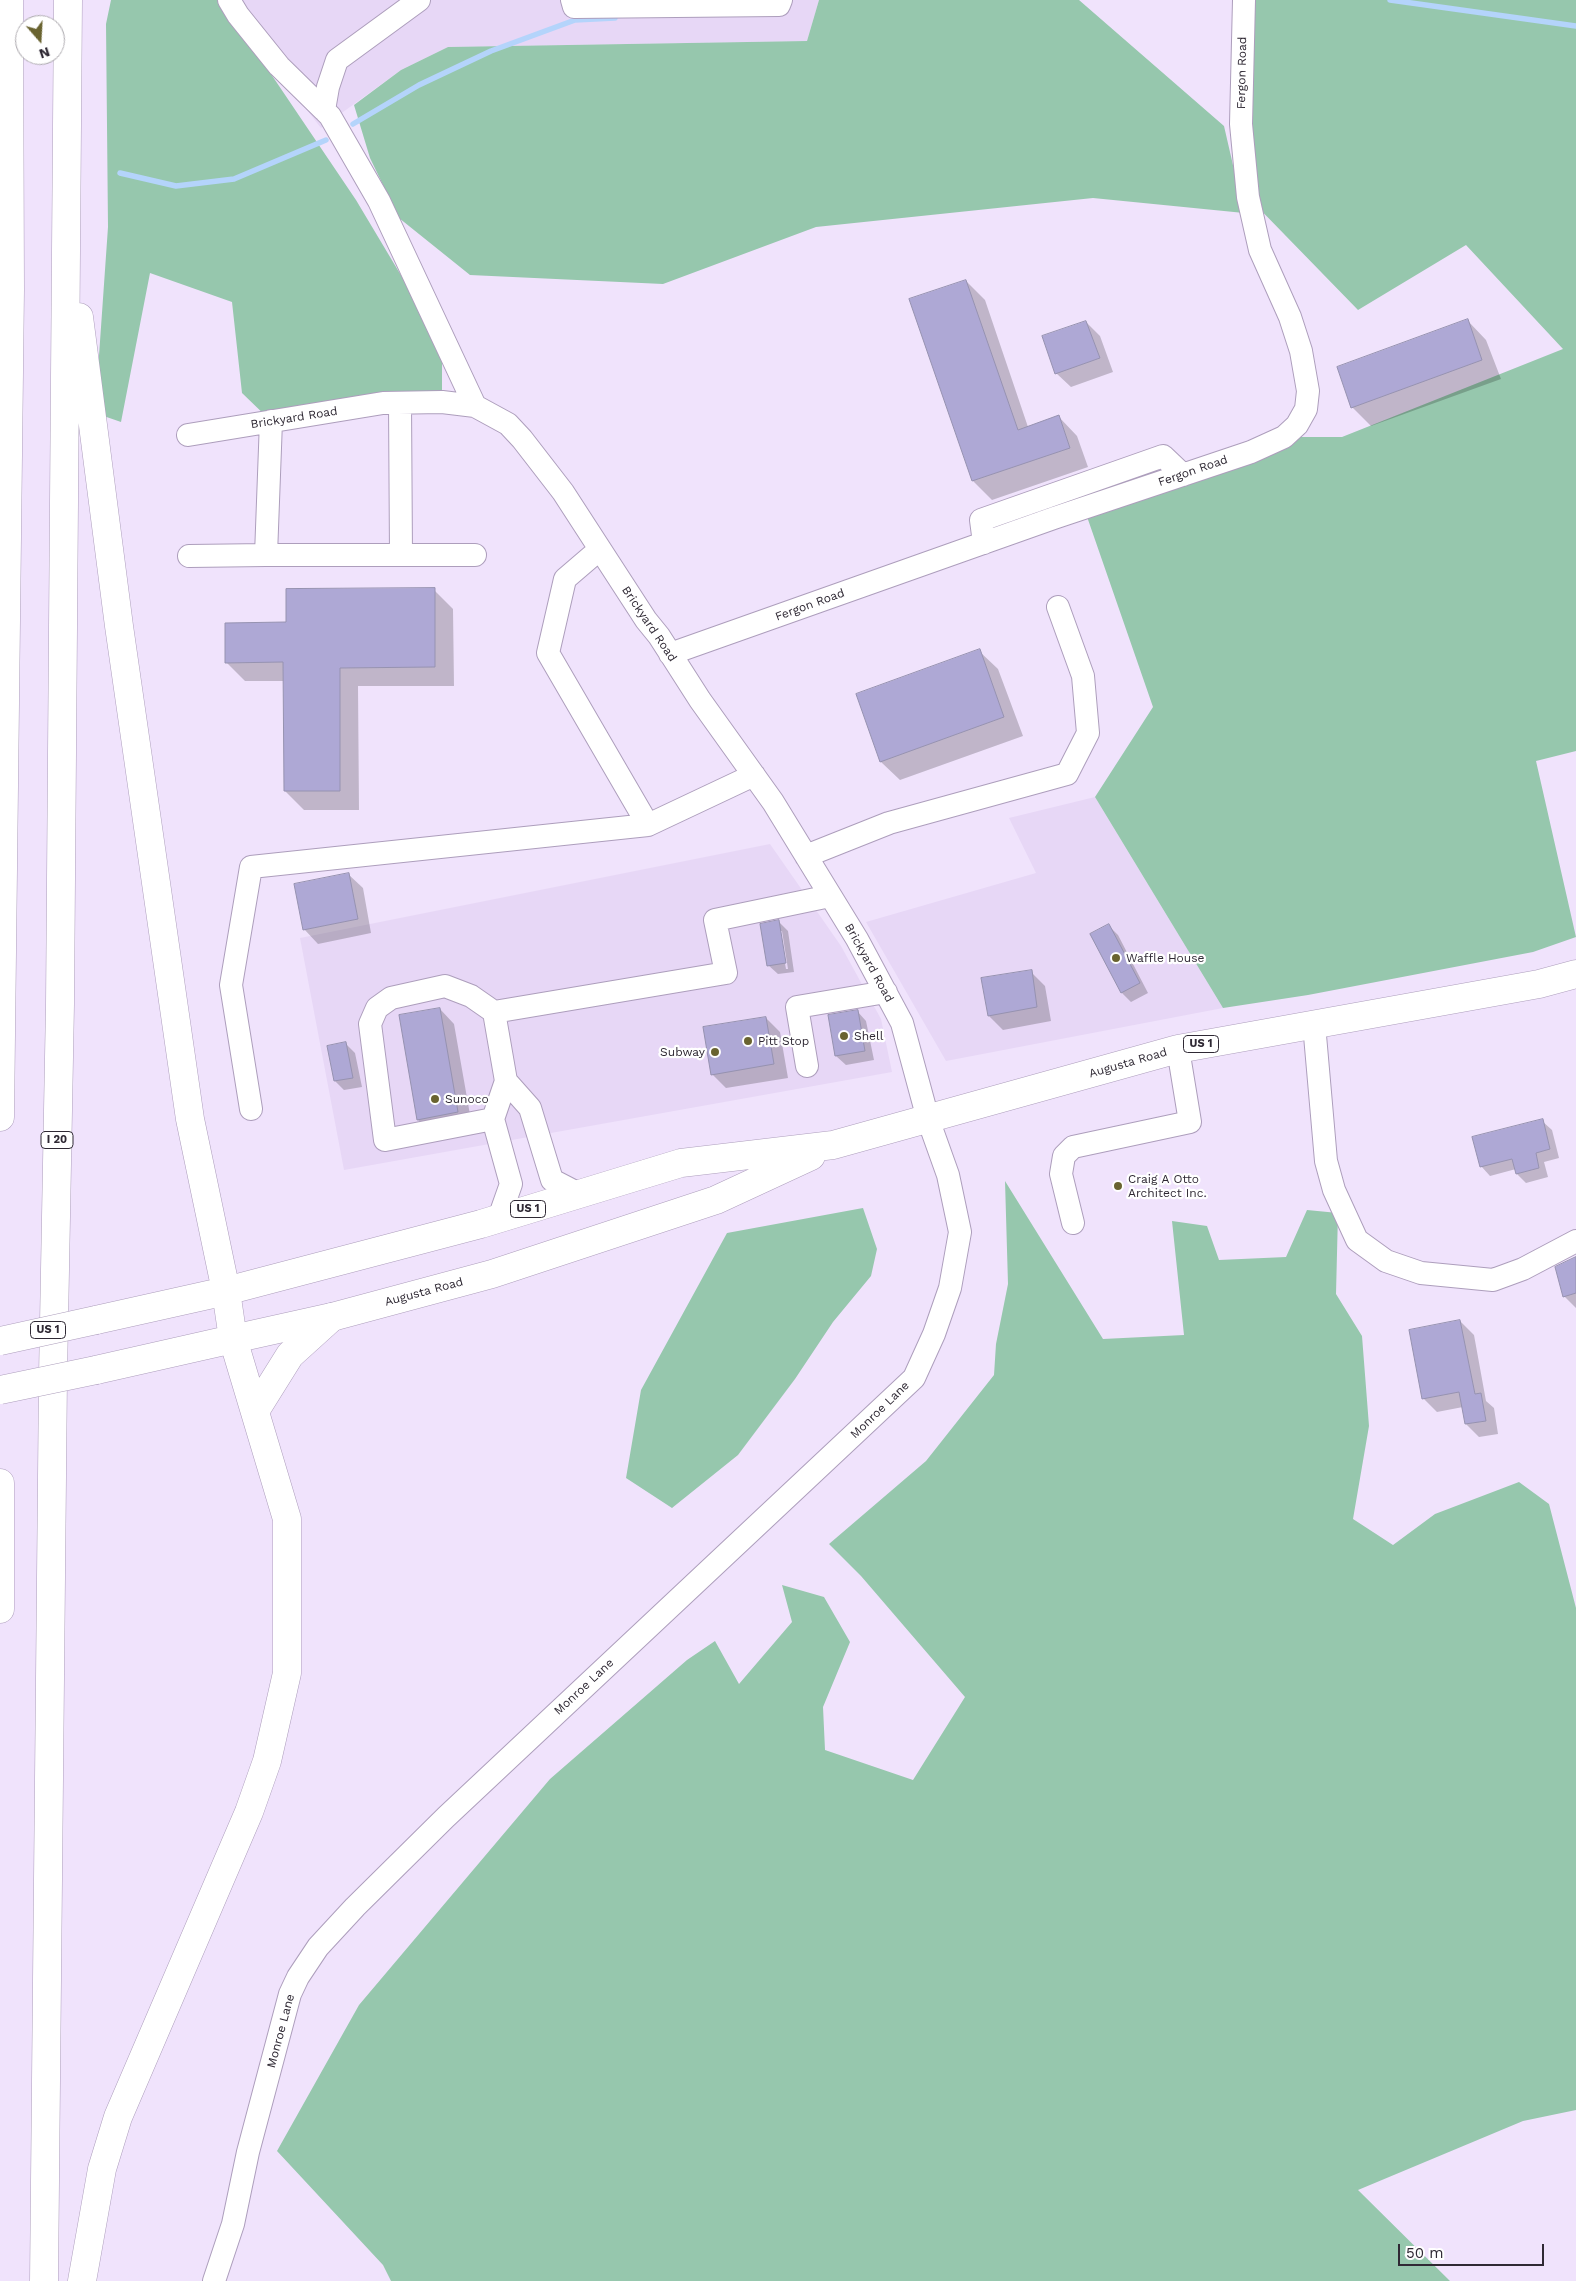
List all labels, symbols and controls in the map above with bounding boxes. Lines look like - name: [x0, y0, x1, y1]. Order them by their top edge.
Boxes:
- north arrow: [15, 15, 65, 65]
- street label: Fergon Road: [1234, 37, 1250, 109]
- text: N: [37, 44, 52, 62]
- street label: Brickyard Road: [249, 404, 339, 432]
- street label: Fergon Road: [1156, 452, 1230, 490]
- street label: Brickyard Road: [618, 584, 680, 664]
- street label: Fergon Road: [773, 586, 847, 624]
- street label: Brickyard Road: [841, 921, 897, 1005]
- place label: Waffle House: [1126, 951, 1204, 965]
- marker: Waffle House: [1110, 952, 1122, 964]
- place label: Shell: [854, 1029, 883, 1043]
- marker: Shell: [838, 1030, 850, 1042]
- place label: Pitt Stop: [758, 1034, 809, 1048]
- marker: Pitt Stop: [742, 1035, 754, 1047]
- road number: US 1: [1184, 1036, 1218, 1052]
- place label: Subway: [660, 1045, 705, 1059]
- street label: Augusta Road: [1087, 1045, 1169, 1081]
- marker: Subway: [709, 1046, 721, 1058]
- place label: Sunoco: [445, 1092, 489, 1106]
- marker: Sunoco: [429, 1093, 441, 1105]
- road number: I 20: [41, 1132, 73, 1148]
- place label: Craig A Otto Architect Inc.: [1128, 1172, 1207, 1200]
- marker: Craig A Otto Architect Inc.: [1112, 1180, 1124, 1192]
- road number: US 1: [510, 1200, 546, 1218]
- street label: Augusta Road: [383, 1275, 465, 1309]
- road number: US 1: [30, 1322, 66, 1338]
- street label: Monroe Lane: [848, 1378, 912, 1442]
- street label: Monroe Lane: [551, 1656, 617, 1718]
- street label: Monroe Lane: [264, 1992, 298, 2070]
- scale bar: [1401, 2234, 1547, 2266]
- text: 50 m: [1406, 2244, 1443, 2262]

